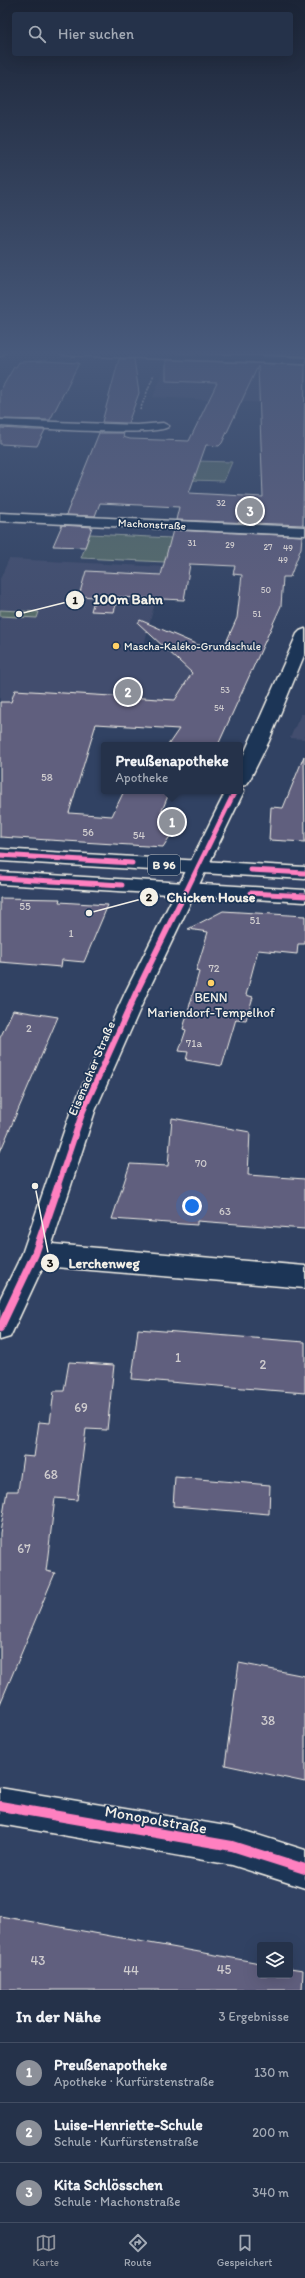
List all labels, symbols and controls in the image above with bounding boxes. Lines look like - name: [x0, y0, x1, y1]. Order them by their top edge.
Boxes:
- search box: [12, 12, 293, 56]
- icon: search: [26, 23, 48, 45]
- text: Hier suchen: [58, 25, 134, 43]
- pin: 3: [237, 496, 263, 526]
- house number: 32: [216, 497, 226, 508]
- street label: Machonstraße: [118, 516, 186, 533]
- house number: 31: [187, 537, 197, 548]
- house number: 29: [225, 539, 235, 550]
- house number: 27: [263, 541, 273, 552]
- house number: 49: [283, 542, 293, 553]
- house number: 49: [278, 554, 288, 565]
- house number: 50: [261, 584, 272, 595]
- callout: 100m Bahn: [65, 587, 171, 613]
- text: 100m Bahn: [93, 591, 163, 608]
- text: 1: [72, 593, 78, 607]
- house number: 51: [253, 608, 261, 619]
- place label: Mascha-Kaléko-Grundschule: [124, 640, 261, 653]
- marker: Mascha-Kaléko-Grundschule: [111, 641, 121, 651]
- pin: 2: [115, 677, 141, 707]
- house number: 53: [220, 684, 230, 695]
- house number: 54: [214, 702, 225, 713]
- popup: [101, 742, 243, 794]
- text: Preußenapotheke: [115, 752, 229, 770]
- text: Apotheke: [115, 770, 168, 785]
- house number: 58: [41, 771, 53, 784]
- pin: 1: [159, 807, 185, 837]
- house number: 56: [82, 826, 94, 839]
- house number: 54: [133, 829, 146, 842]
- road number: B 96: [148, 855, 180, 875]
- callout: Chicken House: [139, 884, 264, 910]
- text: Chicken House: [167, 889, 256, 906]
- text: 2: [146, 890, 153, 904]
- house number: 55: [19, 900, 31, 913]
- house number: 51: [250, 914, 260, 927]
- house number: 1: [68, 927, 74, 940]
- house number: 72: [208, 962, 220, 975]
- marker: BENN Mariendorf-Tempelhof: [206, 978, 216, 988]
- place label: BENN Mariendorf-Tempelhof: [147, 990, 275, 1020]
- street label: Eisenacher Straße: [65, 1019, 118, 1118]
- house number: 2: [26, 1022, 32, 1035]
- house number: 71a: [186, 1037, 202, 1050]
- house number: 70: [195, 1157, 207, 1170]
- your location: [182, 1196, 202, 1216]
- house number: 63: [219, 1205, 231, 1218]
- callout: Lerchenweg: [40, 1250, 147, 1276]
- text: Lerchenweg: [68, 1255, 140, 1272]
- text: 3: [47, 1256, 54, 1270]
- house number: 1: [175, 1350, 181, 1365]
- house number: 2: [260, 1357, 267, 1372]
- house number: 69: [74, 1400, 88, 1415]
- house number: 68: [44, 1467, 58, 1482]
- house number: 67: [17, 1541, 31, 1556]
- house number: 38: [261, 1713, 275, 1728]
- street label: Monopolstraße: [103, 1801, 209, 1838]
- map controls: [257, 1942, 293, 1978]
- button: layers: [257, 1942, 293, 1978]
- house number: 43: [31, 1953, 45, 1968]
- house number: 45: [217, 1962, 231, 1977]
- house number: 44: [123, 1963, 139, 1978]
- text: In der Nähe: [16, 2006, 101, 2026]
- text: 3 Ergebnisse: [219, 2009, 289, 2024]
- text: Preußenapotheke: [54, 2056, 167, 2074]
- text: 1: [26, 2065, 32, 2080]
- text: 130 m: [254, 2065, 289, 2080]
- text: Apotheke · Kurfürstenstraße: [54, 2074, 214, 2089]
- text: Luise-Henriette-Schule: [54, 2116, 203, 2134]
- text: 2: [26, 2125, 32, 2140]
- text: 200 m: [252, 2125, 289, 2140]
- text: Schule · Kurfürstenstraße: [54, 2134, 198, 2149]
- text: Kita Schlösschen: [54, 2176, 163, 2194]
- text: 3: [25, 2185, 33, 2200]
- text: 340 m: [252, 2185, 289, 2200]
- text: Schule · Machonstraße: [54, 2194, 181, 2209]
- tab: Karte: [33, 2232, 59, 2269]
- tab: Route: [124, 2232, 152, 2269]
- tab: Gespeichert: [217, 2232, 272, 2269]

